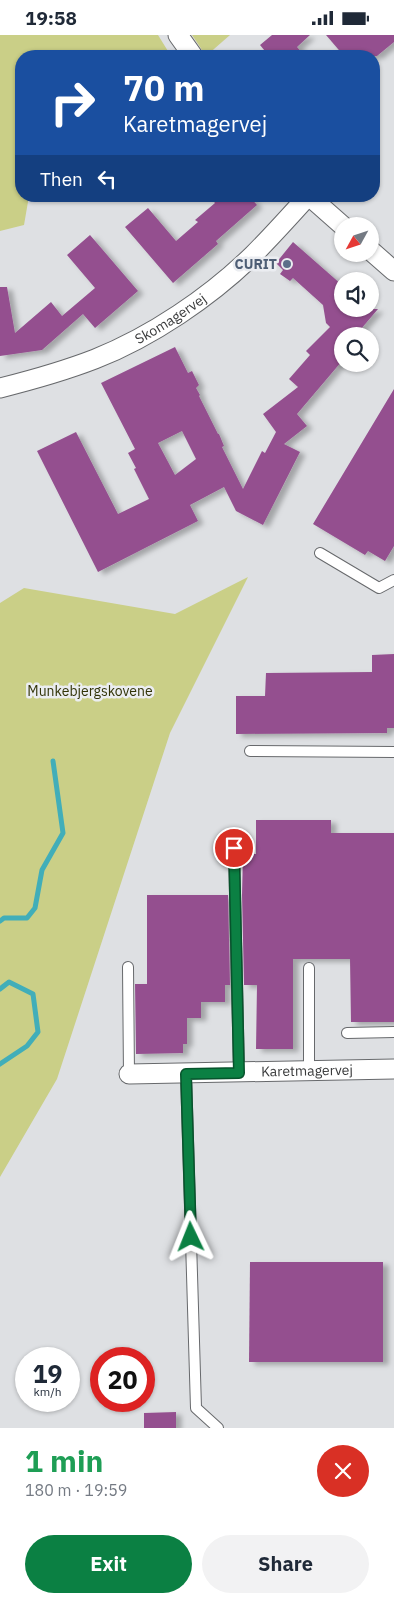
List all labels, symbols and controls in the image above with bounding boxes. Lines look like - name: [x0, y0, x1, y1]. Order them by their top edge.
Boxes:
- text: 19:58: [25, 6, 77, 30]
- text: 70 m: [123, 65, 205, 111]
- icon: right: [40, 70, 105, 135]
- text: Karetmagervej: [123, 109, 267, 138]
- icon: left: [93, 165, 121, 193]
- text: Then: [40, 167, 83, 191]
- north arrow: [334, 217, 379, 263]
- map controls: [334, 217, 379, 372]
- place label: CURIT: [235, 255, 277, 273]
- marker: CURIT: [281, 258, 293, 270]
- button: sound: [334, 272, 379, 317]
- street label: Skomagervej: [132, 289, 210, 348]
- button: search: [334, 327, 379, 372]
- park label: Munkebjergskovene: [27, 682, 153, 700]
- pin: [213, 827, 255, 869]
- icon: arrive: [220, 834, 248, 862]
- street label: Karetmagervej: [261, 1061, 353, 1081]
- position arrow: [164, 1210, 216, 1262]
- speed limit sign: 20: [90, 1347, 155, 1412]
- text: 19: [32, 1357, 63, 1390]
- text: km/h: [33, 1384, 62, 1399]
- text: 1 min: [25, 1441, 103, 1480]
- button: close: [317, 1445, 369, 1497]
- text: 180 m · 19:59: [25, 1480, 127, 1500]
- button: Exit: [25, 1535, 192, 1593]
- button: Share: [202, 1535, 369, 1593]

